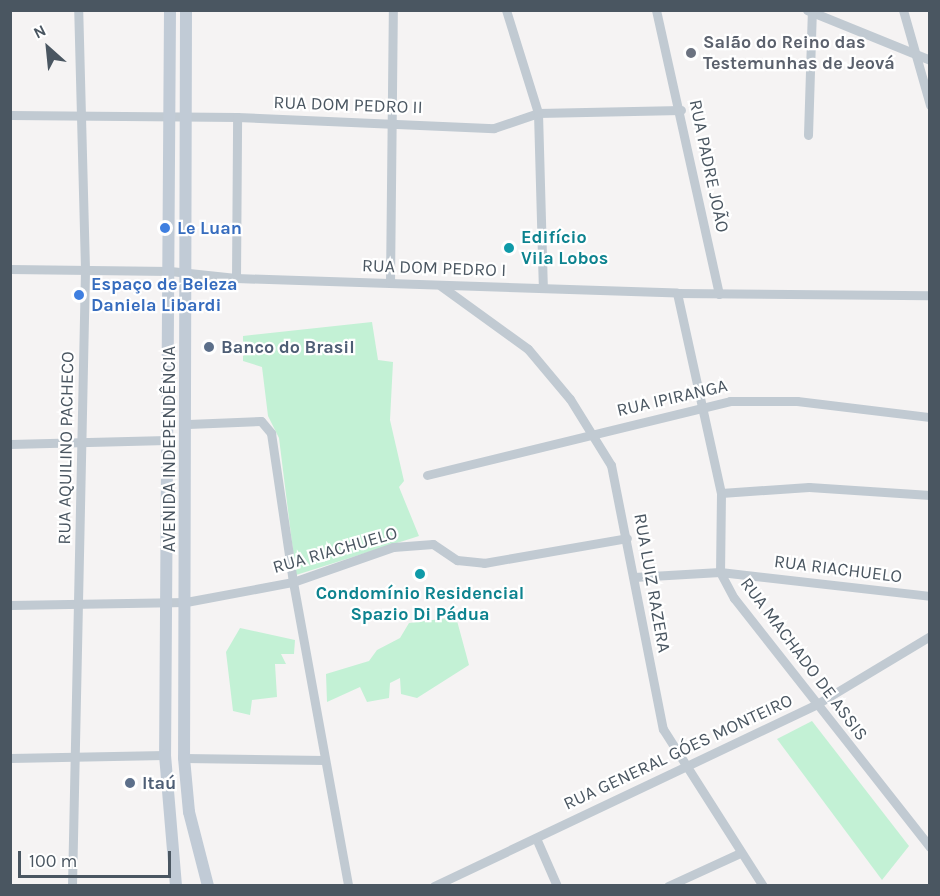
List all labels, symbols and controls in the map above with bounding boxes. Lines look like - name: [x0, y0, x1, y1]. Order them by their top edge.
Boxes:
- north arrow: [18, 18, 78, 78]
- text: N: [30, 20, 49, 43]
- place label: Salão do Reino das Testemunhas de Jeová: [703, 32, 895, 74]
- marker: Salão do Reino das Testemunhas de Jeová: [684, 46, 698, 60]
- street label: RUA DOM PEDRO II: [273, 92, 423, 118]
- street label: RUA PADRE JOÃO: [684, 98, 734, 234]
- place label: Le Luan: [177, 217, 242, 239]
- marker: Le Luan: [158, 221, 172, 235]
- place label: Edifício Vila Lobos: [521, 227, 608, 270]
- marker: Edifício Vila Lobos: [502, 241, 516, 255]
- street label: RUA DOM PEDRO I: [362, 255, 506, 281]
- place label: Espaço de Beleza Daniela Libardi: [91, 274, 238, 316]
- marker: Espaço de Beleza Daniela Libardi: [72, 288, 86, 302]
- place label: Banco do Brasil: [221, 336, 355, 358]
- marker: Banco do Brasil: [202, 340, 216, 354]
- street label: AVENIDA INDEPENDÊNCIA: [158, 346, 180, 552]
- street label: RUA AQUILINO PACHECO: [54, 351, 78, 545]
- street label: RUA IPIRANGA: [614, 375, 730, 421]
- street label: RUA LUIZ RAZERA: [629, 512, 675, 654]
- street label: RUA RIACHUELO: [270, 522, 400, 578]
- street label: RUA RIACHUELO: [773, 550, 903, 588]
- marker: Condomínio Residencial Spazio Di Pádua: [413, 567, 427, 581]
- street label: RUA MACHADO DE ASSIS: [736, 573, 872, 745]
- place label: Condomínio Residencial Spazio Di Pádua: [316, 583, 524, 626]
- street label: RUA GENERAL GÓES MONTEIRO: [560, 689, 796, 815]
- place label: Itaú: [142, 772, 176, 794]
- marker: Itaú: [123, 776, 137, 790]
- scale bar: [21, 839, 174, 877]
- text: 100 m: [29, 850, 77, 872]

